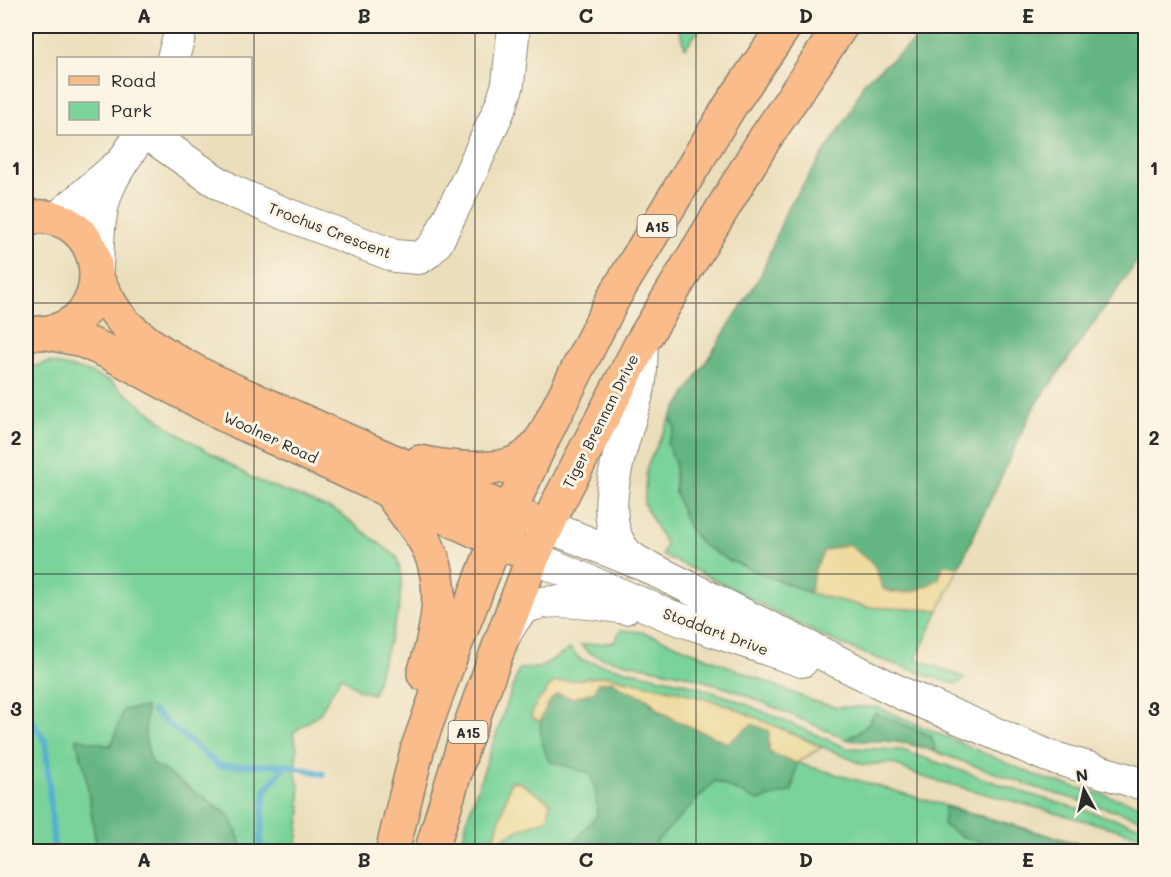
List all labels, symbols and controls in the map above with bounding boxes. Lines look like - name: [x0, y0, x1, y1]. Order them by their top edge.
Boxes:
- text: A: [137, 2, 151, 28]
- text: B: [357, 2, 371, 28]
- text: C: [579, 2, 594, 28]
- text: D: [799, 2, 813, 28]
- text: E: [1022, 2, 1034, 28]
- legend: [57, 57, 252, 135]
- text: Road: [111, 68, 156, 92]
- text: Park: [111, 98, 152, 122]
- text: 1: [12, 154, 20, 180]
- text: 1: [1150, 154, 1158, 180]
- street label: Trochus Crescent: [266, 197, 394, 263]
- road number: A15: [638, 215, 676, 237]
- street label: Tiger Brennan Drive: [557, 350, 643, 492]
- street label: Woolner Road: [221, 406, 321, 468]
- text: 2: [10, 424, 22, 450]
- text: 2: [1148, 424, 1160, 450]
- street label: Stoddart Drive: [660, 603, 772, 659]
- text: 3: [10, 695, 22, 721]
- text: 3: [1148, 695, 1160, 721]
- road number: A15: [448, 721, 488, 743]
- north arrow: [1054, 760, 1114, 820]
- text: N: [1074, 763, 1089, 786]
- text: A: [137, 846, 151, 872]
- text: B: [357, 846, 371, 872]
- text: C: [579, 846, 594, 872]
- text: D: [799, 846, 813, 872]
- text: E: [1022, 846, 1034, 872]

